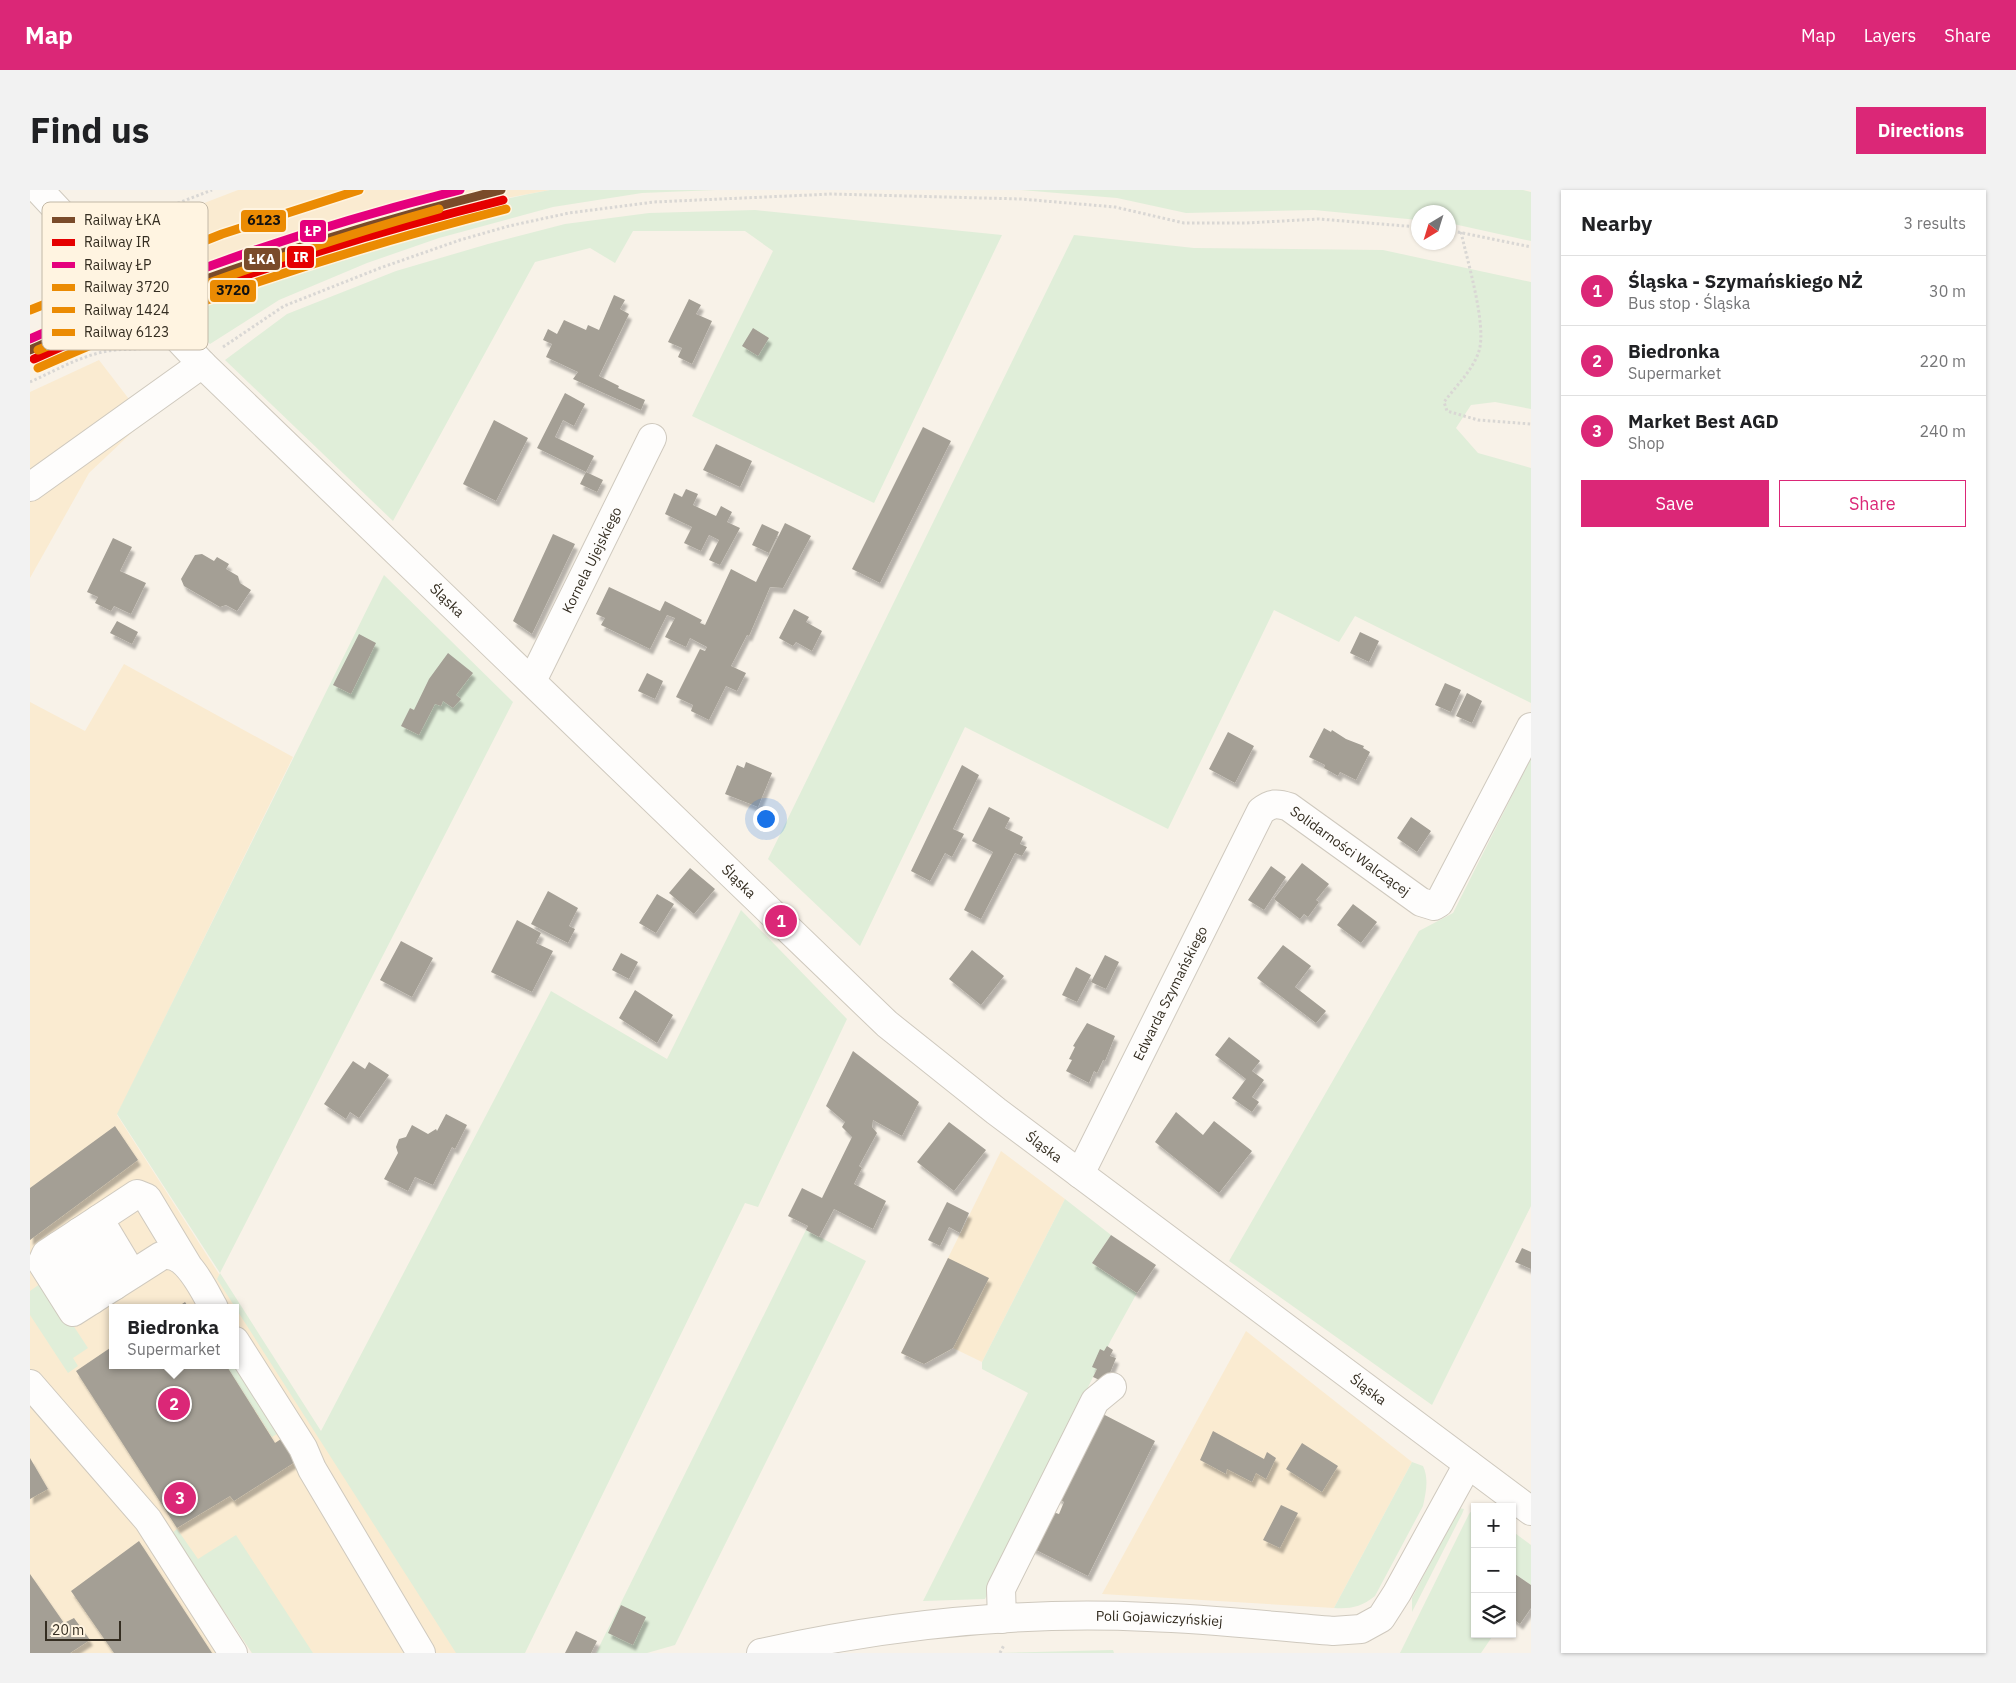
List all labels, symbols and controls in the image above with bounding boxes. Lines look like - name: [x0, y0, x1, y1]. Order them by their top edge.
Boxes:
- text: Map: [25, 19, 73, 51]
- text: Map: [1801, 24, 1836, 47]
- text: Layers: [1864, 24, 1916, 47]
- text: Share: [1944, 24, 1991, 47]
- text: Find us: [30, 107, 149, 153]
- button: Directions: [1856, 107, 1986, 154]
- legend: [42, 202, 208, 350]
- north arrow: [1411, 205, 1456, 250]
- line badge: 6123: [240, 209, 287, 233]
- text: Nearby: [1581, 209, 1652, 237]
- text: Railway ŁKA: [84, 211, 161, 229]
- text: 6123: [247, 211, 281, 229]
- text: 3 results: [1903, 213, 1966, 233]
- line badge: ŁP: [299, 219, 327, 243]
- text: ŁP: [304, 222, 321, 240]
- text: Railway IR: [84, 233, 150, 251]
- line badge: IR: [286, 245, 315, 269]
- line badge: ŁKA: [243, 247, 281, 271]
- text: IR: [293, 248, 309, 266]
- text: ŁKA: [248, 250, 276, 268]
- text: Railway ŁP: [84, 256, 151, 274]
- text: Śląska - Szymańskiego NŻ: [1628, 269, 1863, 293]
- text: Railway 3720: [84, 278, 169, 296]
- line badge: 3720: [209, 279, 257, 303]
- text: 3720: [216, 281, 250, 299]
- text: 1: [1592, 281, 1602, 301]
- text: 30 m: [1929, 281, 1966, 301]
- text: Bus stop · Śląska: [1628, 293, 1750, 313]
- text: Railway 1424: [84, 301, 169, 319]
- text: Railway 6123: [84, 323, 169, 341]
- text: Biedronka: [1628, 339, 1720, 363]
- text: 2: [1592, 351, 1602, 371]
- text: 220 m: [1919, 351, 1966, 371]
- text: Supermarket: [1628, 363, 1721, 383]
- text: Market Best AGD: [1628, 409, 1779, 433]
- text: 3: [1592, 421, 1602, 441]
- text: 240 m: [1919, 421, 1966, 441]
- text: Shop: [1628, 433, 1665, 453]
- button: Save: [1581, 480, 1769, 527]
- button: Share: [1779, 480, 1966, 527]
- street label: Kornela Ujejskiego: [558, 504, 626, 616]
- street label: Śląska: [426, 579, 469, 621]
- street label: Solidarności Walczącej: [1287, 802, 1414, 900]
- your location: [753, 806, 779, 832]
- street label: Śląska: [718, 860, 760, 902]
- pin: 1: [765, 902, 797, 940]
- street label: Edwarda Szymańskiego: [1129, 923, 1211, 1064]
- street label: Śląska: [1022, 1127, 1066, 1167]
- popup: [109, 1304, 239, 1369]
- text: Biedronka: [127, 1315, 219, 1339]
- text: Supermarket: [127, 1339, 221, 1359]
- street label: Śląska: [1346, 1369, 1391, 1409]
- pin: 2: [158, 1385, 190, 1423]
- pin: 3: [164, 1479, 196, 1517]
- map controls: [1471, 1503, 1516, 1638]
- button: +: [1471, 1503, 1516, 1548]
- button: −: [1471, 1548, 1516, 1593]
- button: layers: [1471, 1593, 1516, 1638]
- street label: Poli Gojawiczyńskiej: [1096, 1607, 1223, 1630]
- scale bar: [45, 1618, 121, 1641]
- text: 20 m: [52, 1621, 84, 1639]

